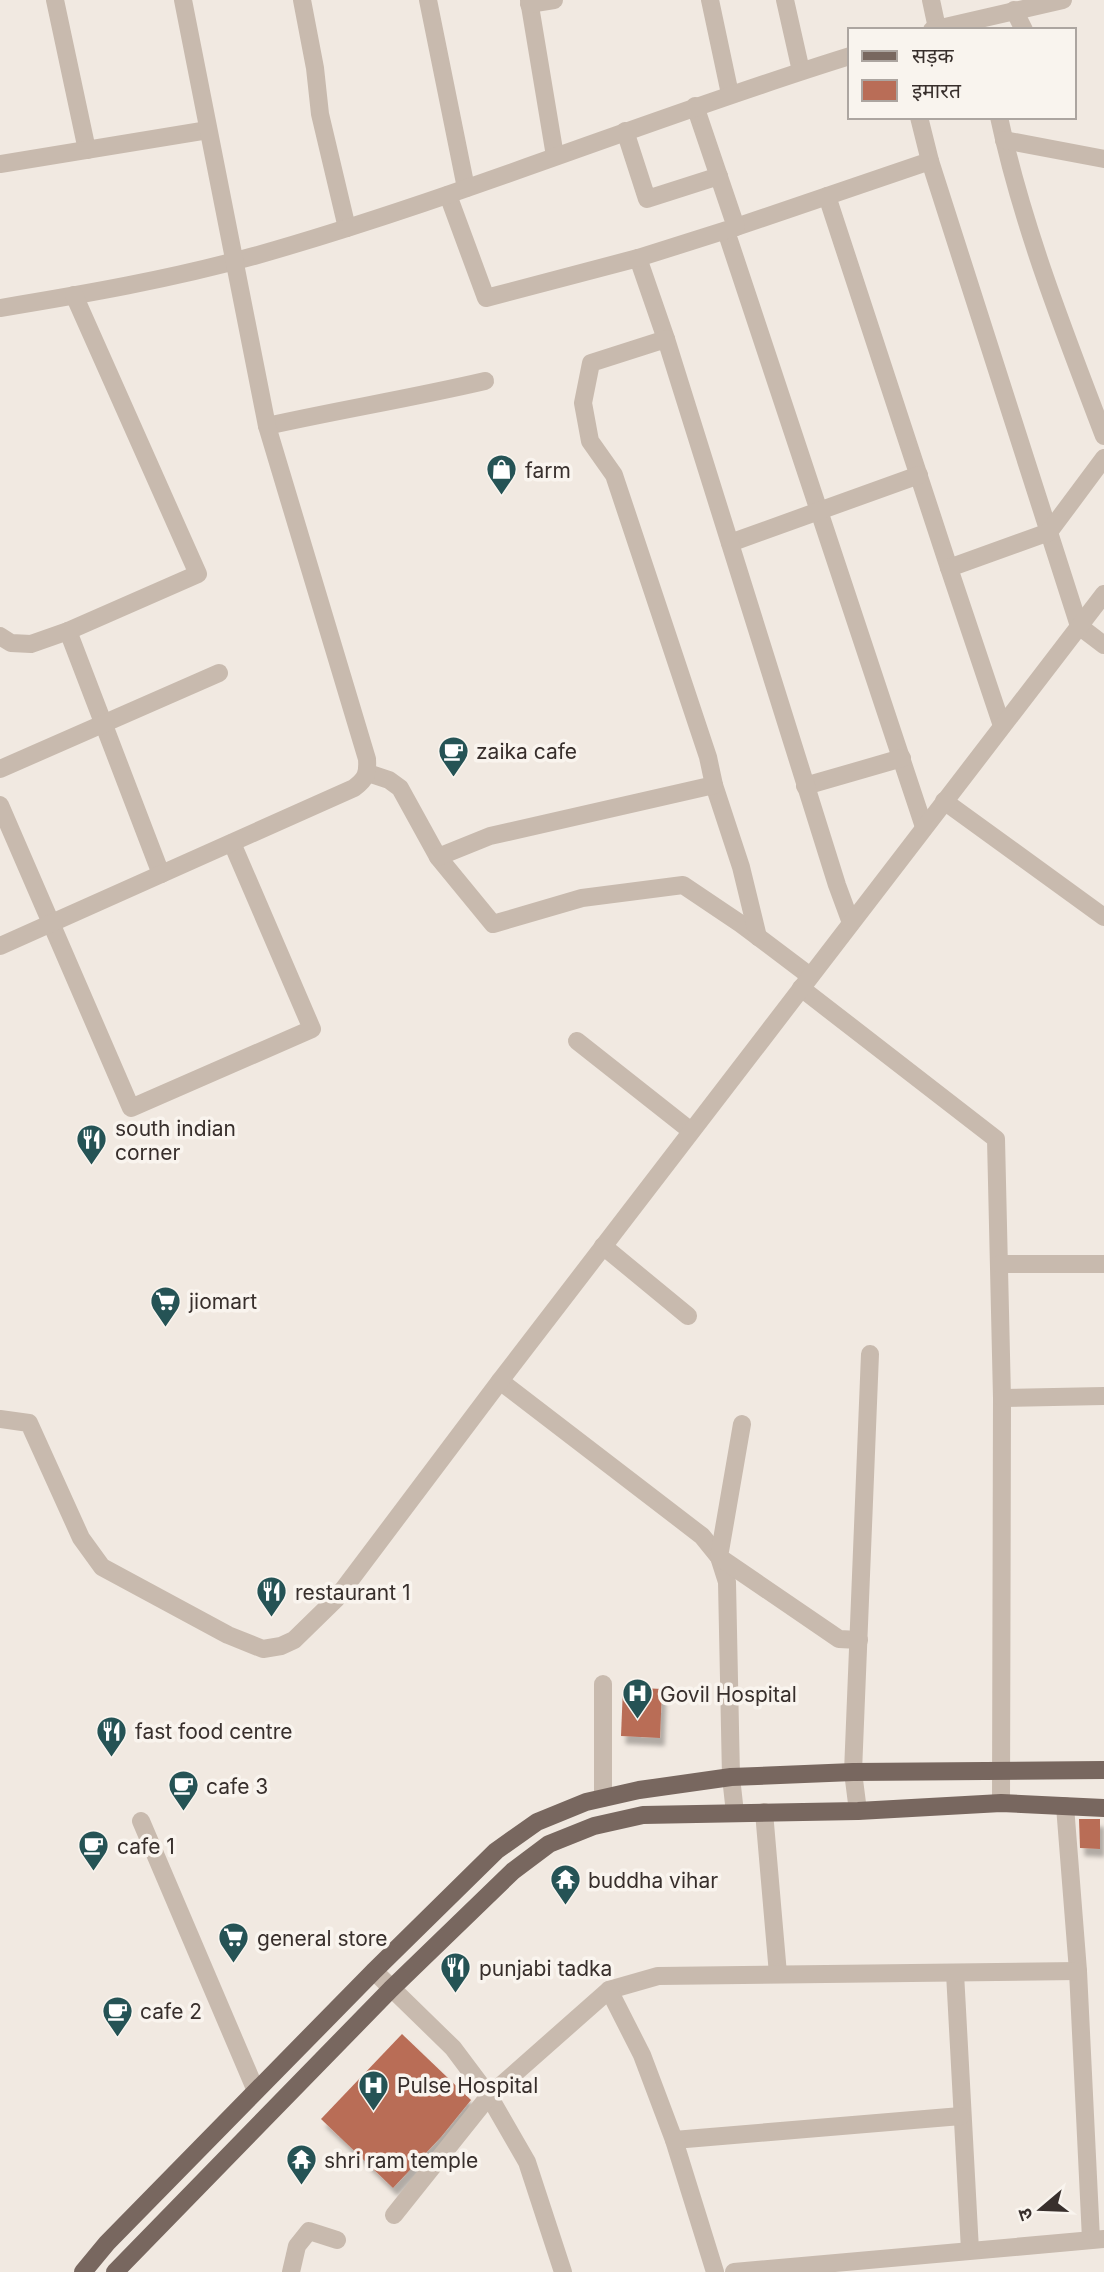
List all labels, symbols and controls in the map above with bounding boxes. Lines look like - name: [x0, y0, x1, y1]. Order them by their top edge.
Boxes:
- legend: [848, 28, 1076, 119]
- text: सड़क: [912, 43, 954, 68]
- text: इमारत: [912, 78, 962, 103]
- shop icon: farm: [485, 453, 519, 497]
- place label: farm: [525, 458, 571, 483]
- cafe icon: zaika cafe: [436, 734, 470, 778]
- place label: zaika cafe: [476, 739, 577, 764]
- place label: south indian corner: [115, 1116, 236, 1165]
- restaurant icon: south indian corner: [75, 1123, 109, 1167]
- supermarket icon: jiomart: [149, 1284, 183, 1328]
- place label: jiomart: [188, 1289, 257, 1314]
- restaurant icon: restaurant 1: [255, 1575, 289, 1619]
- place label: restaurant 1: [295, 1580, 411, 1605]
- hospital icon: Govil Hospital: [620, 1677, 654, 1721]
- place label: Govil Hospital: [660, 1682, 797, 1707]
- restaurant icon: fast food centre: [95, 1714, 129, 1758]
- place label: fast food centre: [135, 1719, 293, 1744]
- cafe icon: cafe 3: [166, 1769, 200, 1813]
- place label: cafe 3: [206, 1774, 268, 1799]
- cafe icon: cafe 1: [77, 1829, 111, 1873]
- place label: cafe 1: [117, 1834, 175, 1859]
- temple icon: buddha vihar: [548, 1863, 582, 1907]
- place label: buddha vihar: [588, 1868, 718, 1893]
- supermarket icon: general store: [217, 1921, 251, 1965]
- place label: general store: [257, 1926, 388, 1951]
- restaurant icon: punjabi tadka: [439, 1951, 473, 1995]
- place label: punjabi tadka: [479, 1956, 612, 1981]
- cafe icon: cafe 2: [100, 1994, 134, 2038]
- place label: cafe 2: [140, 1999, 202, 2024]
- hospital icon: Pulse Hospital: [357, 2068, 391, 2112]
- place label: Pulse Hospital: [397, 2073, 538, 2098]
- temple icon: shri ram temple: [284, 2143, 318, 2187]
- place label: shri ram temple: [324, 2148, 478, 2173]
- north arrow: [1006, 2174, 1076, 2244]
- text: उ: [1012, 2205, 1038, 2223]

